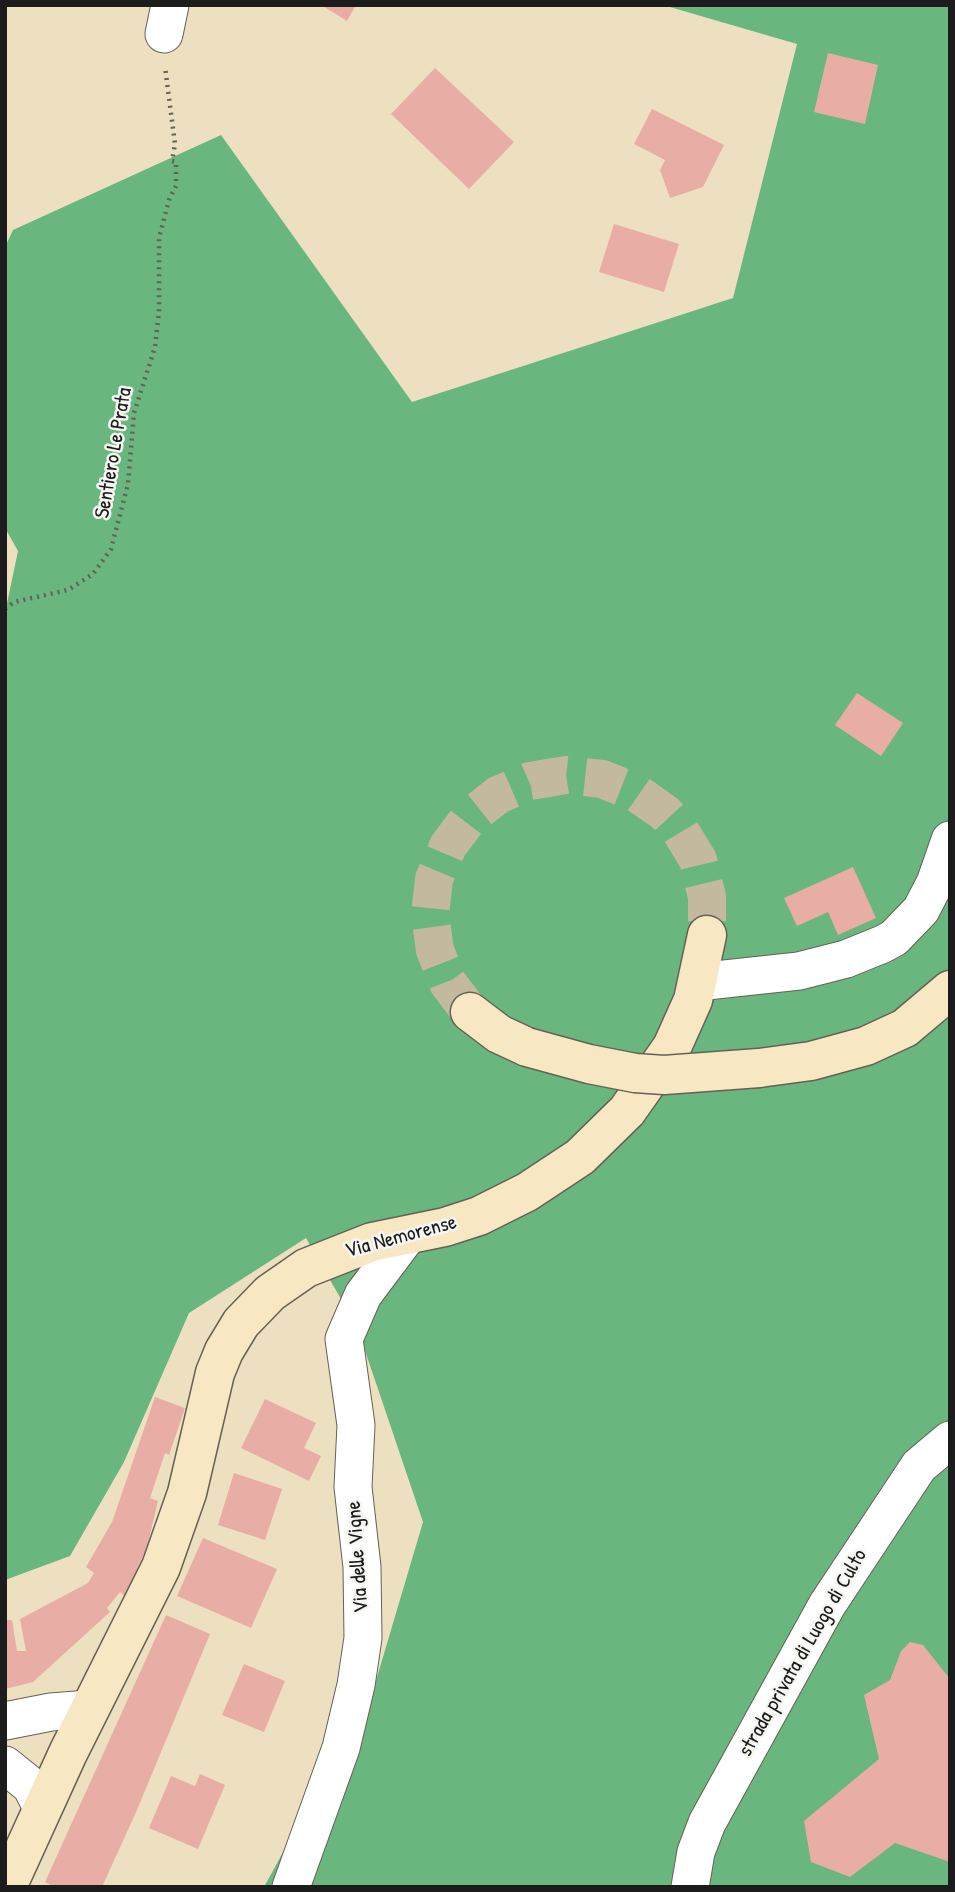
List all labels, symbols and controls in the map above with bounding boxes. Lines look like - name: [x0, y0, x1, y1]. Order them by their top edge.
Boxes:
- street label: Sentiero Le Prata: [90, 386, 138, 520]
- street label: Via Nemorense: [343, 1210, 459, 1264]
- street label: Via delle Vigne: [342, 1500, 374, 1614]
- street label: strada privata di Luogo di Culto: [733, 1545, 873, 1761]

